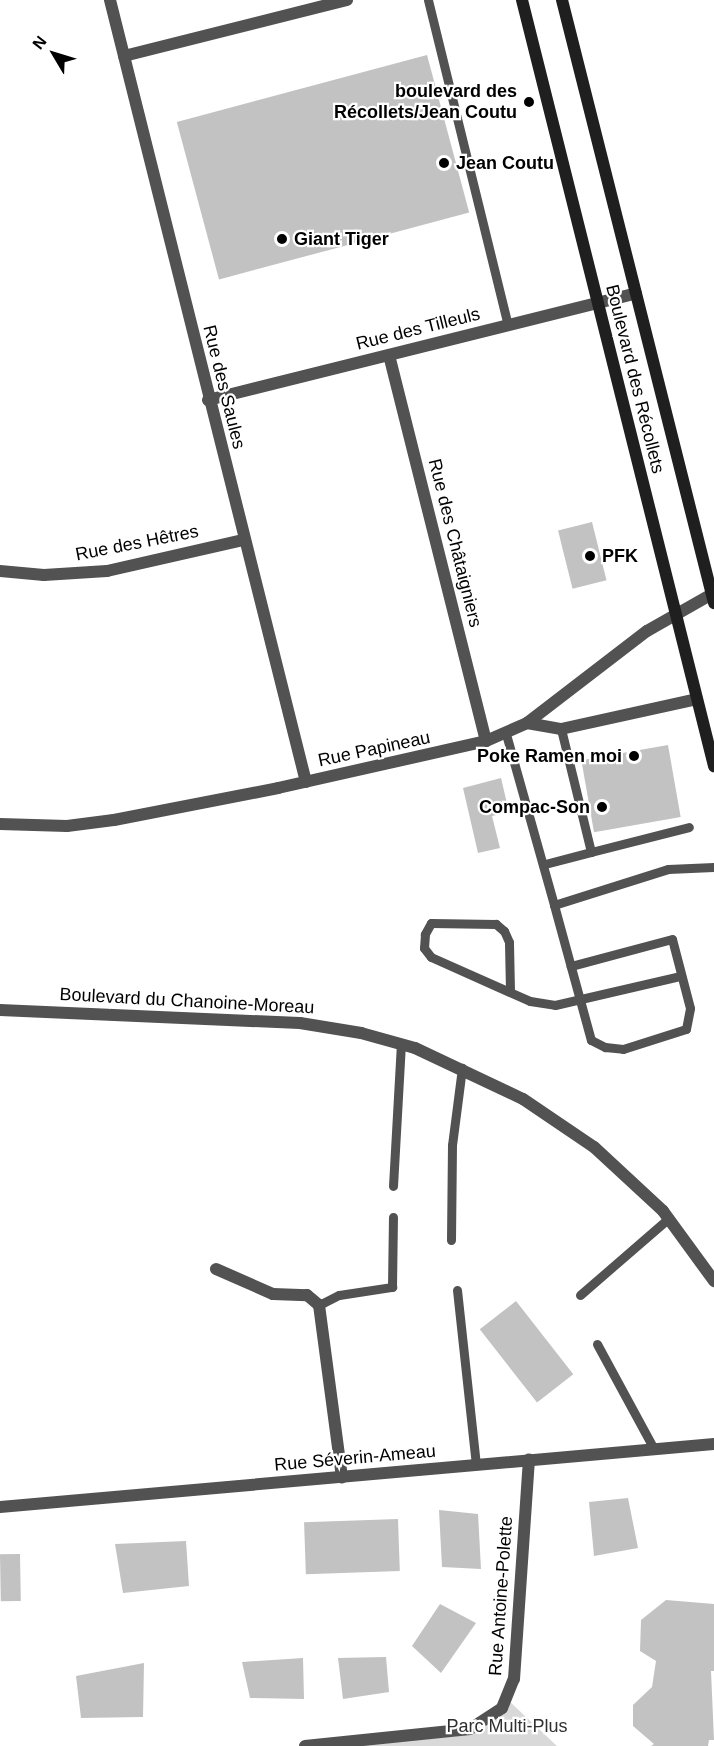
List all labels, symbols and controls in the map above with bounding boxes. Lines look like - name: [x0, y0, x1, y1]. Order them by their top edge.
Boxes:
- north arrow: [24, 24, 84, 84]
- text: N: [29, 33, 50, 52]
- place label: boulevard des Récollets/Jean Coutu: [334, 81, 517, 124]
- marker: boulevard des Récollets/Jean Coutu: [522, 95, 536, 109]
- place label: Jean Coutu: [456, 152, 554, 174]
- marker: Jean Coutu: [437, 156, 451, 170]
- place label: Giant Tiger: [294, 228, 389, 250]
- marker: Giant Tiger: [275, 232, 289, 246]
- street label: Boulevard des Récollets: [601, 282, 669, 476]
- street label: Rue des Tilleuls: [354, 303, 482, 355]
- street label: Rue des Saules: [198, 323, 250, 451]
- street label: Rue des Châtaigniers: [424, 456, 486, 630]
- street label: Rue des Hêtres: [74, 520, 200, 566]
- place label: PFK: [602, 545, 638, 567]
- marker: PFK: [583, 549, 597, 563]
- street label: Rue Papineau: [316, 727, 432, 771]
- place label: Poke Ramen moi: [477, 745, 622, 767]
- marker: Poke Ramen moi: [627, 749, 641, 763]
- place label: Compac-Son: [479, 796, 590, 818]
- marker: Compac-Son: [595, 800, 609, 814]
- street label: Boulevard du Chanoine-Moreau: [59, 984, 315, 1018]
- street label: Rue Séverin-Ameau: [273, 1440, 437, 1476]
- street label: Rue Antoine-Polette: [485, 1515, 517, 1677]
- park label: Parc Multi-Plus: [446, 1715, 568, 1737]

